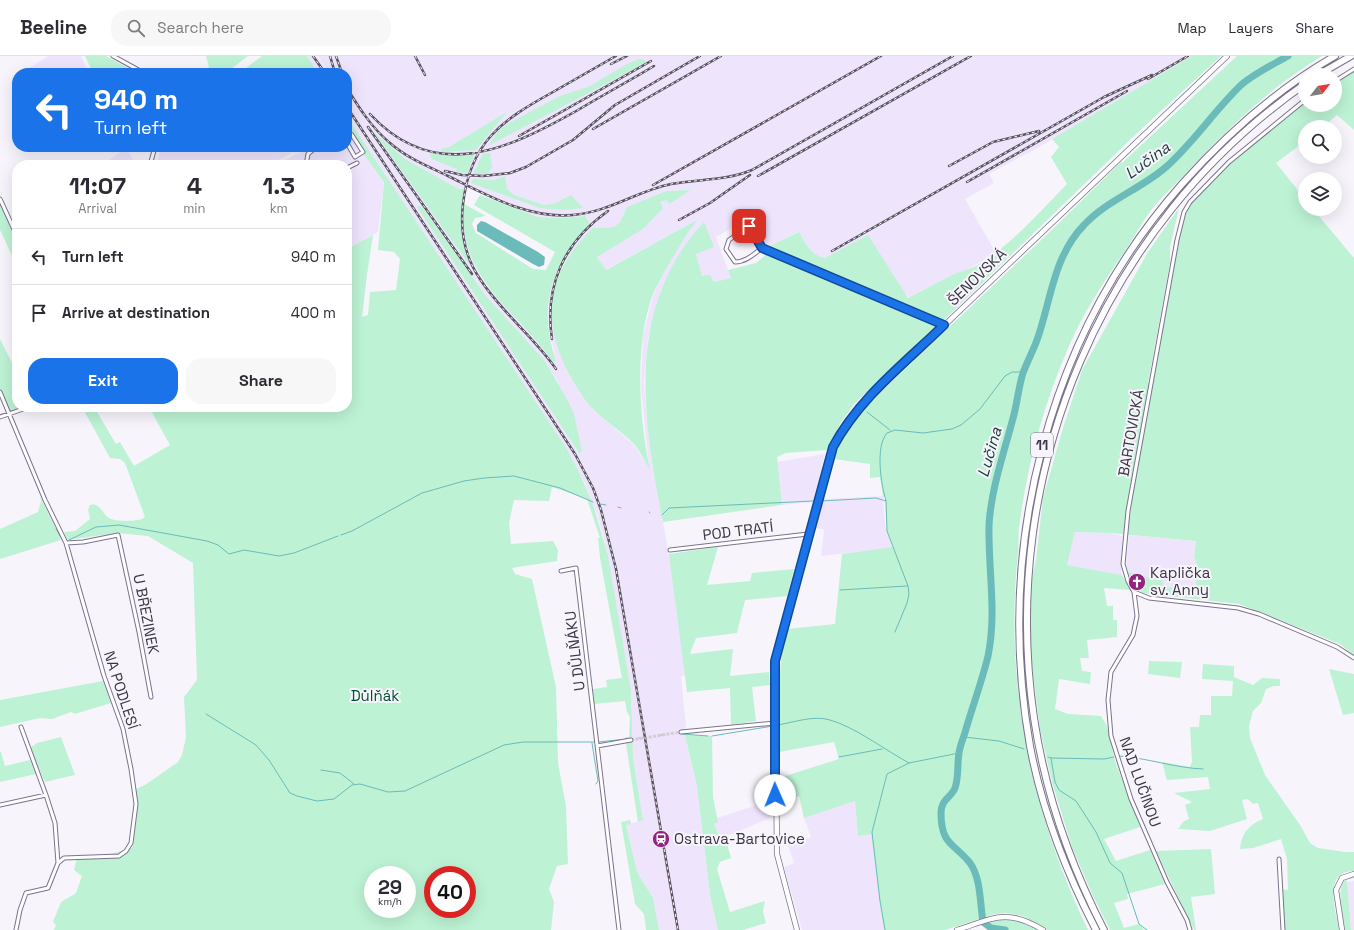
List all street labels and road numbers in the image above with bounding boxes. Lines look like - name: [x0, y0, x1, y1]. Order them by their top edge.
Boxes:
- street label: ŠENOVSKÁ: [943, 244, 1010, 309]
- street label: BARTOVICKÁ: [1114, 387, 1148, 478]
- road number: 11: [1031, 433, 1053, 457]
- street label: POD TRATÍ: [701, 517, 775, 544]
- street label: U BŘEZINEK: [129, 572, 164, 656]
- street label: U DŮLŇÁKU: [560, 610, 589, 692]
- street label: NA PODLESÍ: [100, 648, 143, 732]
- street label: NAD LUČINOU: [1115, 734, 1166, 829]

